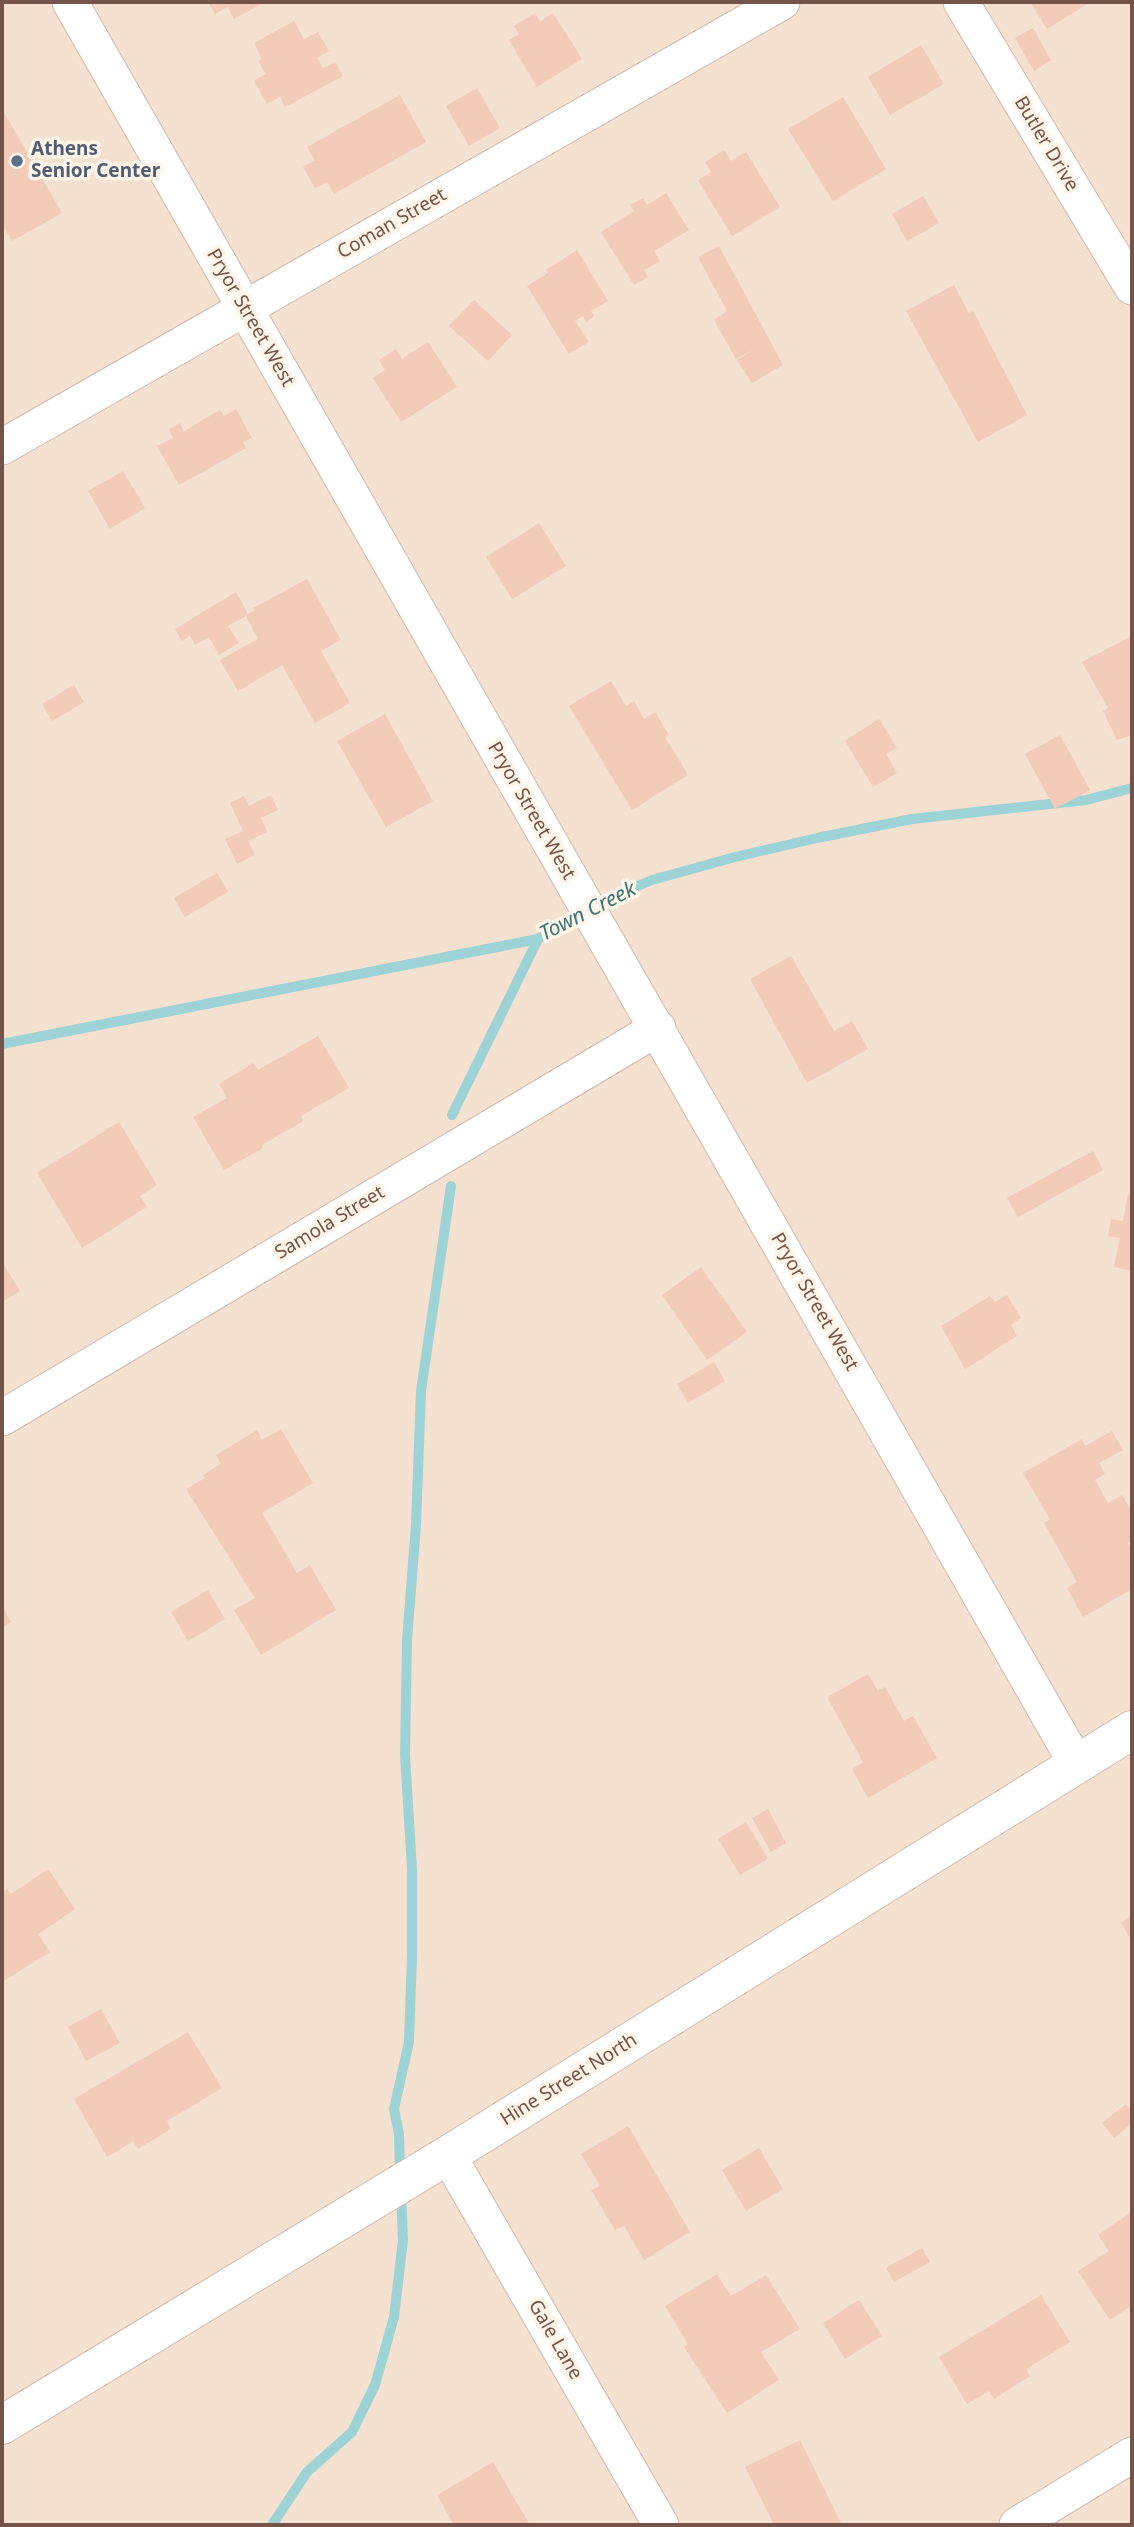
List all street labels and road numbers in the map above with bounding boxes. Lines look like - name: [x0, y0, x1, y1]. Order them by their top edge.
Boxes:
- street label: Butler Drive: [1009, 93, 1083, 195]
- street label: Coman Street: [334, 184, 450, 264]
- street label: Pryor Street West: [201, 245, 299, 391]
- street label: Pryor Street West: [482, 738, 580, 884]
- street label: Samola Street: [271, 1181, 389, 1265]
- street label: Pryor Street West: [765, 1229, 863, 1375]
- street label: Hine Street North: [496, 2029, 642, 2131]
- street label: Gale Lane: [523, 2296, 587, 2384]

